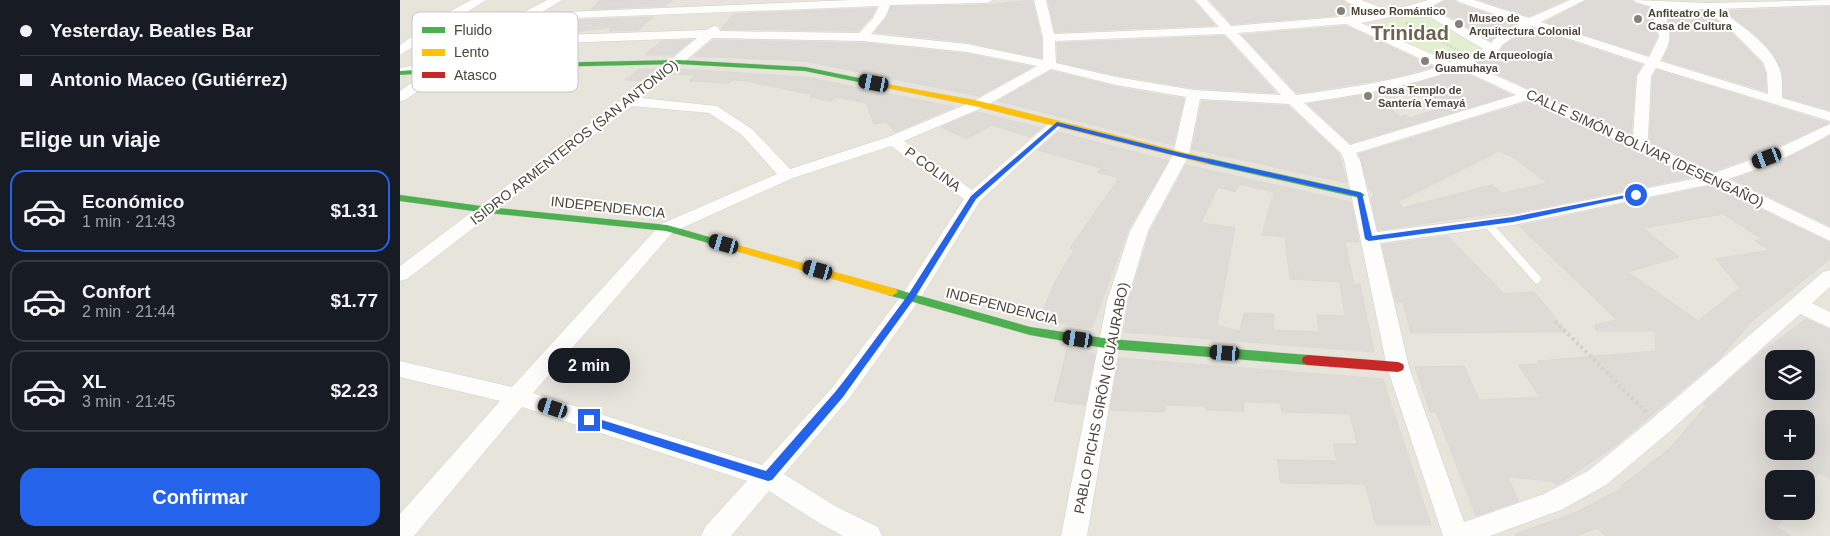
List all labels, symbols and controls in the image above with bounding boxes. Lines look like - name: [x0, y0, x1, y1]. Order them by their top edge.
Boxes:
- marker: Museo Romántico: [1335, 5, 1347, 17]
- place label: Museo Romántico: [1351, 5, 1446, 17]
- place label: Anfiteatro de la Casa de Cultura: [1648, 7, 1733, 32]
- legend: [412, 12, 578, 92]
- place label: Museo de Arquitectura Colonial: [1469, 12, 1581, 37]
- marker: Anfiteatro de la Casa de Cultura: [1632, 13, 1644, 25]
- marker: Museo de Arquitectura Colonial: [1453, 18, 1465, 30]
- text: Yesterday. Beatles Bar: [50, 20, 254, 41]
- text: Fluido: [454, 22, 492, 38]
- district label: Trinidad: [1371, 22, 1449, 44]
- text: Lento: [454, 44, 489, 60]
- place label: Museo de Arqueología Guamuhaya: [1435, 49, 1553, 74]
- marker: Museo de Arqueología Guamuhaya: [1419, 55, 1431, 67]
- street label: ISIDRO ARMENTEROS (SAN ANTONIO): [467, 56, 681, 228]
- text: Atasco: [454, 67, 497, 83]
- text: Antonio Maceo (Gutiérrez): [50, 69, 288, 90]
- car: [857, 73, 890, 93]
- place label: Casa Templo de Santería Yemayá: [1378, 84, 1466, 109]
- street label: CALLE SIMÓN BOLÍVAR (DESENGAÑO): [1524, 86, 1766, 210]
- marker: Casa Templo de Santería Yemayá: [1362, 90, 1374, 102]
- text: Elige un viaje: [20, 127, 161, 152]
- street label: P COLINA: [902, 143, 965, 195]
- car: [1750, 146, 1783, 170]
- route start: [1625, 184, 1647, 206]
- icon: car: [22, 189, 67, 234]
- text: Económico: [82, 191, 184, 212]
- street label: INDEPENDENCIA: [550, 193, 667, 221]
- text: $1.31: [330, 200, 378, 221]
- text: 1 min · 21:43: [82, 213, 175, 230]
- car: [707, 233, 740, 255]
- car: [801, 259, 834, 281]
- icon: car: [22, 279, 67, 324]
- text: Confort: [82, 281, 151, 302]
- street label: PABLO PICHS GIRÓN (GUAURABO): [1071, 281, 1131, 515]
- street label: INDEPENDENCIA: [944, 284, 1060, 328]
- text: $1.77: [330, 290, 378, 311]
- text: 2 min · 21:44: [82, 303, 175, 320]
- car: [1062, 329, 1093, 349]
- car: [1209, 344, 1240, 362]
- callout: 2 min: [548, 348, 630, 382]
- map controls: [1765, 350, 1815, 520]
- button: layers: [1765, 350, 1815, 400]
- text: 2 min: [568, 357, 610, 374]
- icon: car: [22, 369, 67, 414]
- text: XL: [82, 371, 106, 392]
- text: $2.23: [330, 380, 378, 401]
- text: 3 min · 21:45: [82, 393, 175, 410]
- car: [536, 396, 569, 420]
- route end: [578, 409, 600, 431]
- button: +: [1765, 410, 1815, 460]
- button: Confirmar: [20, 468, 380, 526]
- button: −: [1765, 470, 1815, 520]

